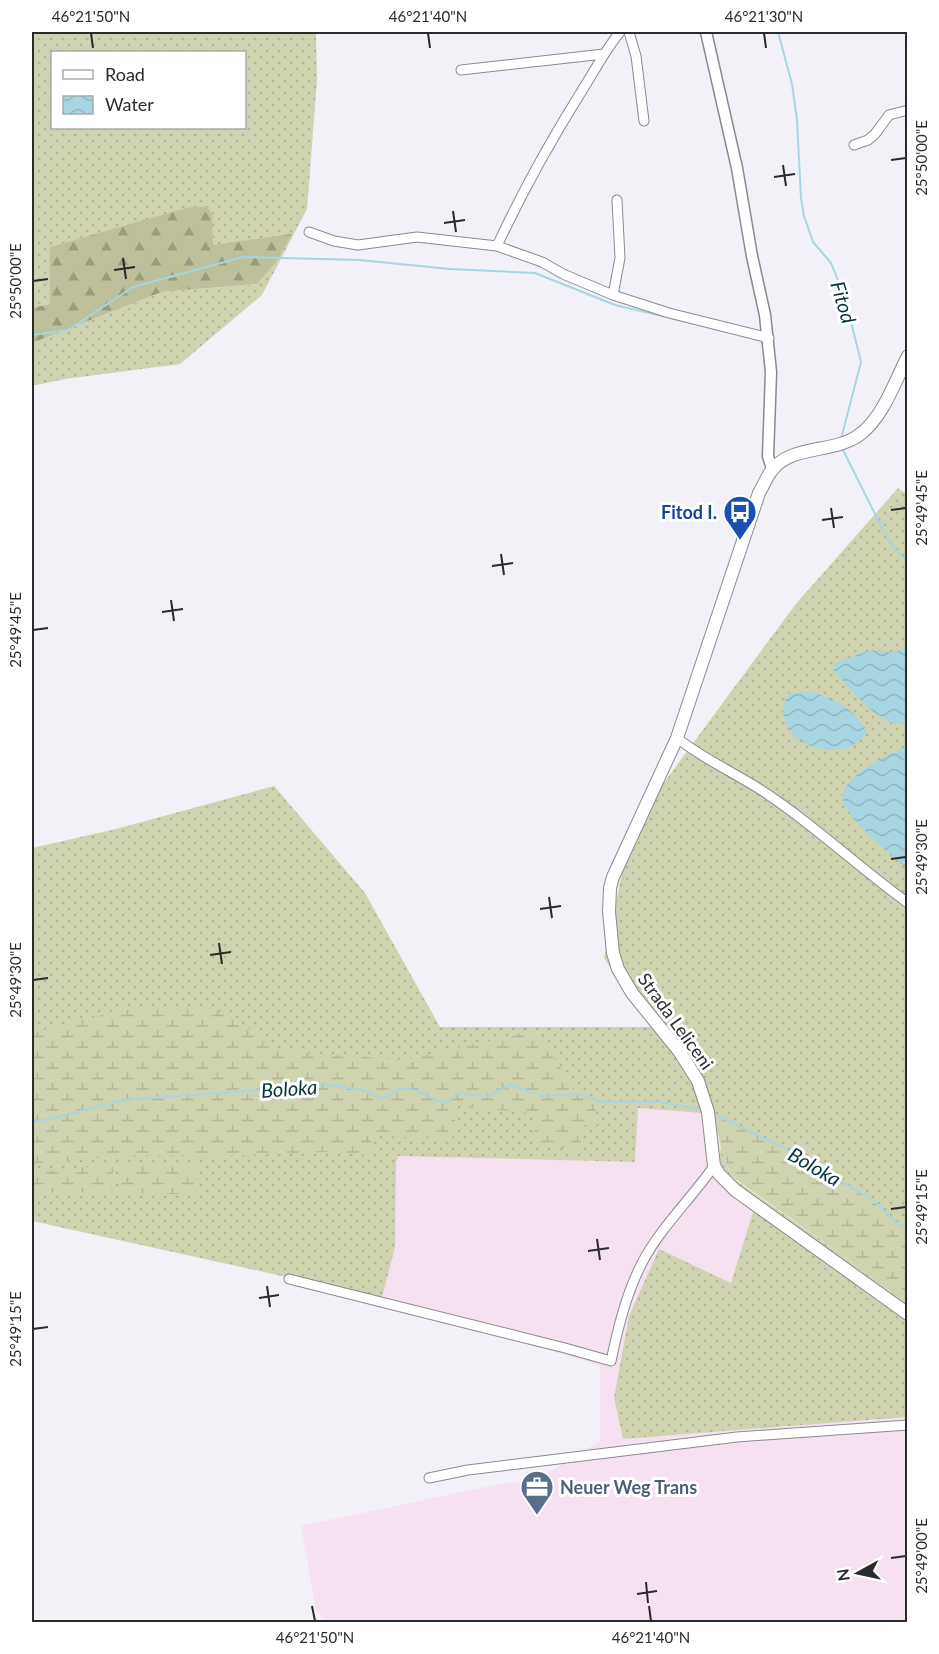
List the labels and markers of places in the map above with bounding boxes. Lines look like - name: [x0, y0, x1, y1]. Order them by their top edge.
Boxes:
- bus stop icon: Fitod I.: [722, 494, 758, 541]
- place label: Fitod I.: [661, 501, 717, 523]
- office icon: Neuer Weg Trans: [519, 1469, 555, 1516]
- place label: Neuer Weg Trans: [560, 1476, 697, 1498]

